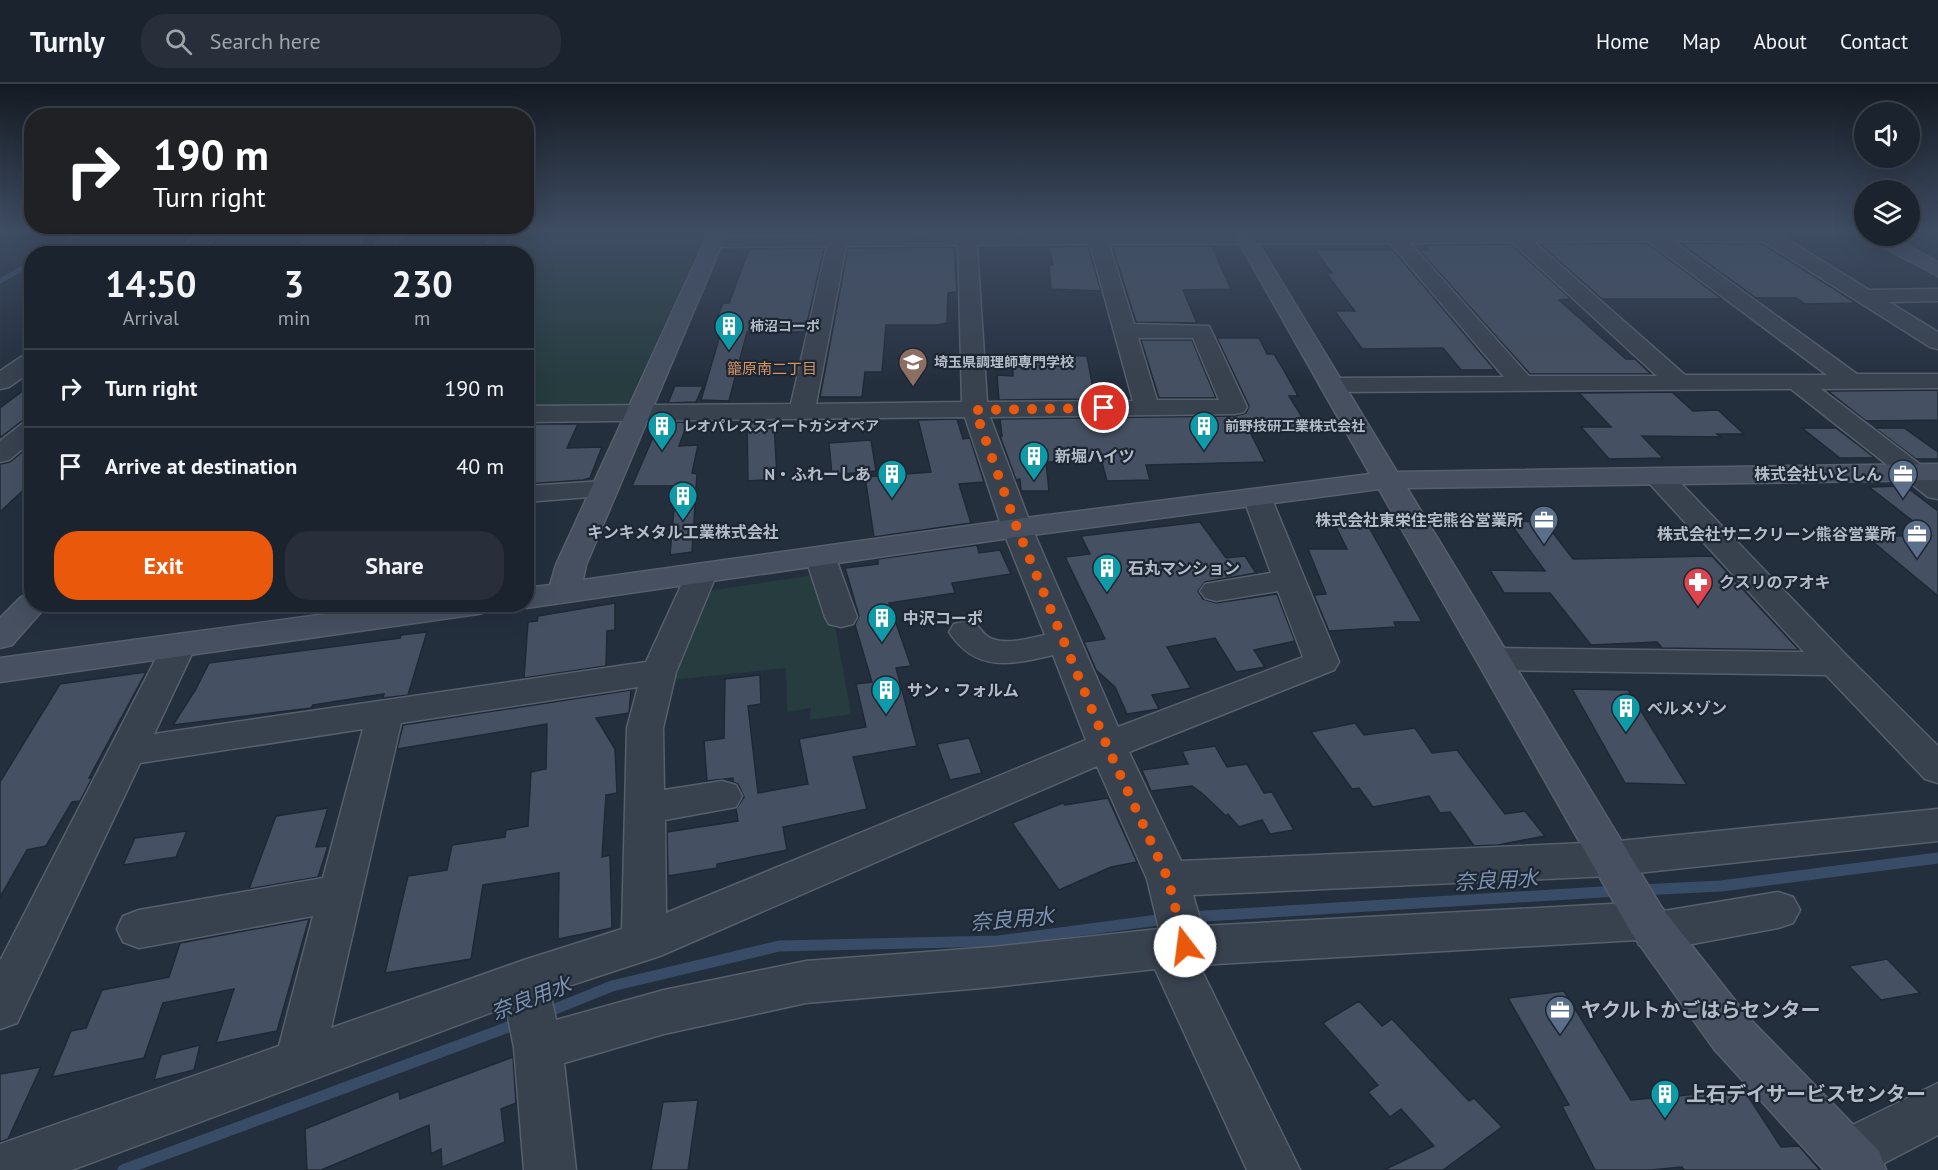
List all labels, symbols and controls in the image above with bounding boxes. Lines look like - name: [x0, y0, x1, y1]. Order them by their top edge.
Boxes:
- search box: [141, 14, 561, 68]
- text: Turnly: [30, 23, 105, 60]
- icon: search: [162, 25, 195, 58]
- text: Search here: [210, 27, 321, 55]
- text: Home: [1596, 28, 1649, 55]
- text: Map: [1682, 28, 1721, 55]
- text: About: [1754, 28, 1807, 55]
- text: Contact: [1840, 28, 1908, 55]
- map controls: [1854, 102, 1920, 246]
- button: sound: [1854, 102, 1920, 168]
- text: 190 m: [153, 127, 269, 182]
- icon: right: [54, 132, 132, 210]
- text: Turn right: [153, 180, 266, 214]
- button: layers: [1854, 180, 1920, 246]
- text: 14:50: [105, 260, 197, 307]
- text: 3: [284, 260, 304, 307]
- text: 230: [392, 260, 453, 307]
- text: Arrival: [123, 305, 179, 331]
- text: min: [278, 305, 310, 331]
- text: m: [414, 305, 430, 331]
- building icon: 柿沼コーポ: [713, 310, 745, 352]
- place label: 柿沼コーポ: [750, 317, 820, 335]
- school or university icon: 埼玉県調理師専門学校: [897, 346, 929, 388]
- place label: 埼玉県調理師専門学校: [934, 353, 1074, 371]
- district label: 籠原南二丁目: [727, 359, 817, 378]
- icon: right: [54, 372, 87, 405]
- text: Turn right: [105, 374, 197, 402]
- text: 190 m: [444, 374, 504, 402]
- pin: [1078, 382, 1129, 433]
- icon: arrive: [1087, 391, 1120, 424]
- building icon: レオパレススイートカシオペア: [646, 410, 678, 452]
- building icon: 前野技研工業株式会社: [1188, 410, 1220, 452]
- place label: レオパレススイートカシオペア: [683, 417, 879, 435]
- place label: 前野技研工業株式会社: [1225, 417, 1365, 435]
- building icon: 新堀ハイツ: [1018, 440, 1050, 482]
- place label: 新堀ハイツ: [1055, 446, 1135, 466]
- icon: arrive: [54, 450, 87, 483]
- text: Arrive at destination: [105, 452, 297, 480]
- text: 40 m: [456, 452, 504, 480]
- building icon: N・ふれーしあ: [876, 458, 908, 500]
- office icon: 株式会社いとしん: [1887, 458, 1919, 500]
- place label: N・ふれーしあ: [764, 464, 871, 484]
- place label: 株式会社いとしん: [1754, 464, 1882, 484]
- building icon: キンキメタル工業株式会社: [667, 480, 699, 522]
- office icon: 株式会社東栄住宅熊谷営業所: [1528, 504, 1560, 546]
- place label: 株式会社東栄住宅熊谷営業所: [1315, 510, 1523, 530]
- office icon: 株式会社サニクリーン熊谷営業所: [1901, 518, 1933, 560]
- place label: キンキメタル工業株式会社: [587, 522, 779, 542]
- place label: 株式会社サニクリーン熊谷営業所: [1657, 524, 1896, 544]
- button: Exit: [54, 531, 273, 600]
- button: Share: [285, 531, 504, 600]
- building icon: 石丸マンション: [1091, 552, 1123, 594]
- place label: 石丸マンション: [1128, 558, 1240, 578]
- pharmacy icon: クスリのアオキ: [1682, 566, 1714, 608]
- place label: クスリのアオキ: [1719, 572, 1831, 592]
- building icon: 中沢コーポ: [866, 602, 898, 644]
- place label: 中沢コーポ: [903, 608, 983, 628]
- building icon: サン・フォルム: [870, 674, 902, 716]
- place label: サン・フォルム: [907, 680, 1019, 700]
- building icon: ベルメゾン: [1610, 692, 1642, 734]
- place label: ベルメゾン: [1647, 698, 1727, 718]
- water label: 奈良用水: [1453, 864, 1541, 896]
- water label: 奈良用水: [969, 902, 1057, 936]
- position arrow: [1153, 914, 1217, 978]
- water label: 奈良用水: [487, 970, 577, 1026]
- office icon: ヤクルトかごはらセンター: [1544, 994, 1576, 1036]
- place label: ヤクルトかごはらセンター: [1581, 997, 1820, 1023]
- building icon: 上石デイサービスセンター: [1649, 1078, 1681, 1120]
- place label: 上石デイサービスセンター: [1686, 1081, 1926, 1107]

